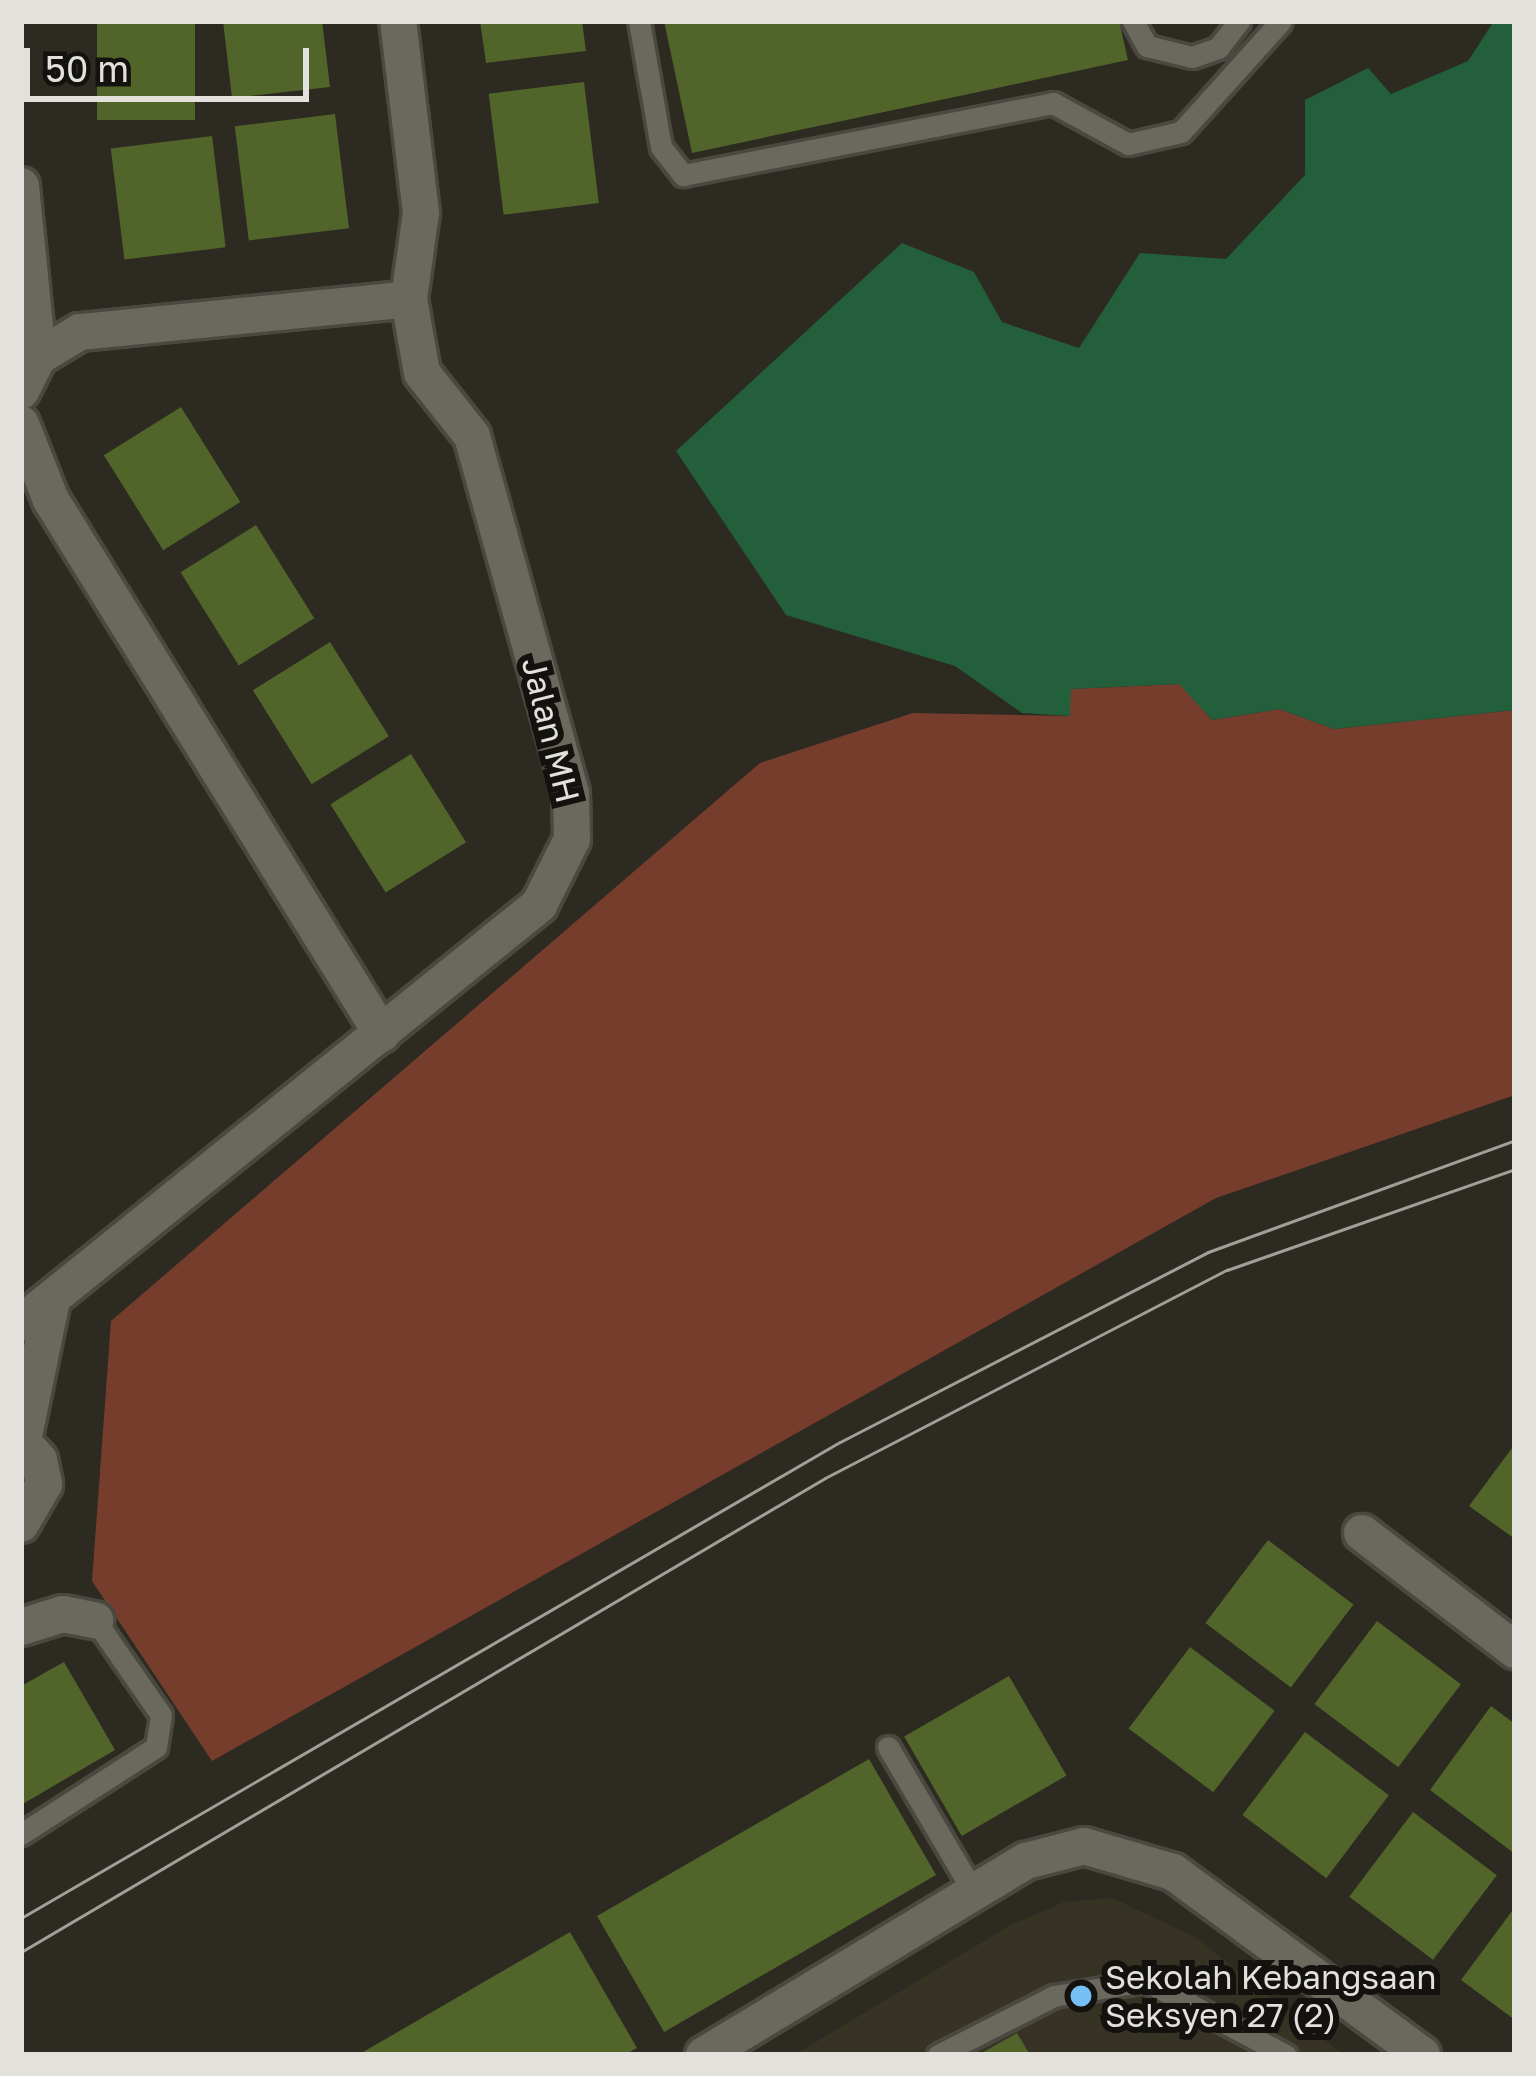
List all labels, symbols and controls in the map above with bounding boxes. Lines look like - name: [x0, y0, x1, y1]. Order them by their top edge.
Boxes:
- scale bar: [30, 24, 315, 98]
- text: 50 m: [45, 47, 129, 90]
- street label: Jalan MH: [514, 653, 588, 807]
- place label: Sekolah Kebangsaan Seksyen 27 (2): [1105, 1957, 1437, 2035]
- marker: Sekolah Kebangsaan Seksyen 27 (2): [1068, 1983, 1094, 2009]

